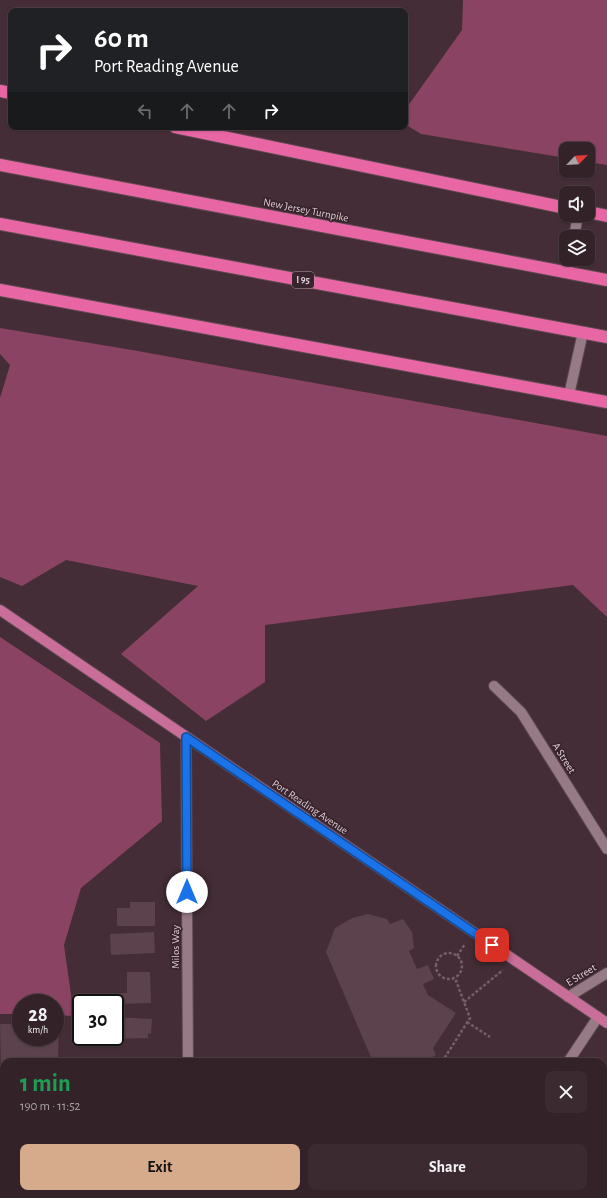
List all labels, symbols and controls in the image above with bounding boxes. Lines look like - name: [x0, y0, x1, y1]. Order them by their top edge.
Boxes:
- icon: right: [28, 24, 80, 76]
- text: 60 m: [94, 25, 149, 53]
- text: Port Reading Avenue: [94, 58, 239, 76]
- icon: left: [134, 100, 156, 122]
- icon: ahead: [176, 100, 198, 122]
- icon: ahead: [218, 100, 240, 122]
- icon: right: [260, 100, 282, 122]
- north arrow: [559, 142, 595, 178]
- map controls: [559, 142, 595, 266]
- button: sound: [559, 186, 595, 222]
- street label: New Jersey Turnpike: [262, 196, 350, 224]
- button: layers: [559, 230, 595, 266]
- road number: I 95: [292, 272, 314, 288]
- street label: A Street: [550, 741, 578, 776]
- street label: Port Reading Avenue: [270, 778, 350, 836]
- position arrow: [166, 871, 208, 913]
- street label: Milos Way: [170, 925, 181, 969]
- pin: [475, 928, 509, 962]
- icon: arrive: [481, 934, 503, 956]
- street label: E Street: [564, 962, 598, 988]
- speed limit sign: 30: [72, 994, 124, 1046]
- text: 28: [28, 1005, 48, 1025]
- text: km/h: [28, 1025, 48, 1035]
- button: close: [545, 1071, 587, 1113]
- text: 1 min: [20, 1072, 71, 1096]
- text: 190 m · 11:52: [20, 1100, 81, 1113]
- button: Exit: [20, 1144, 300, 1190]
- button: Share: [308, 1144, 587, 1190]

